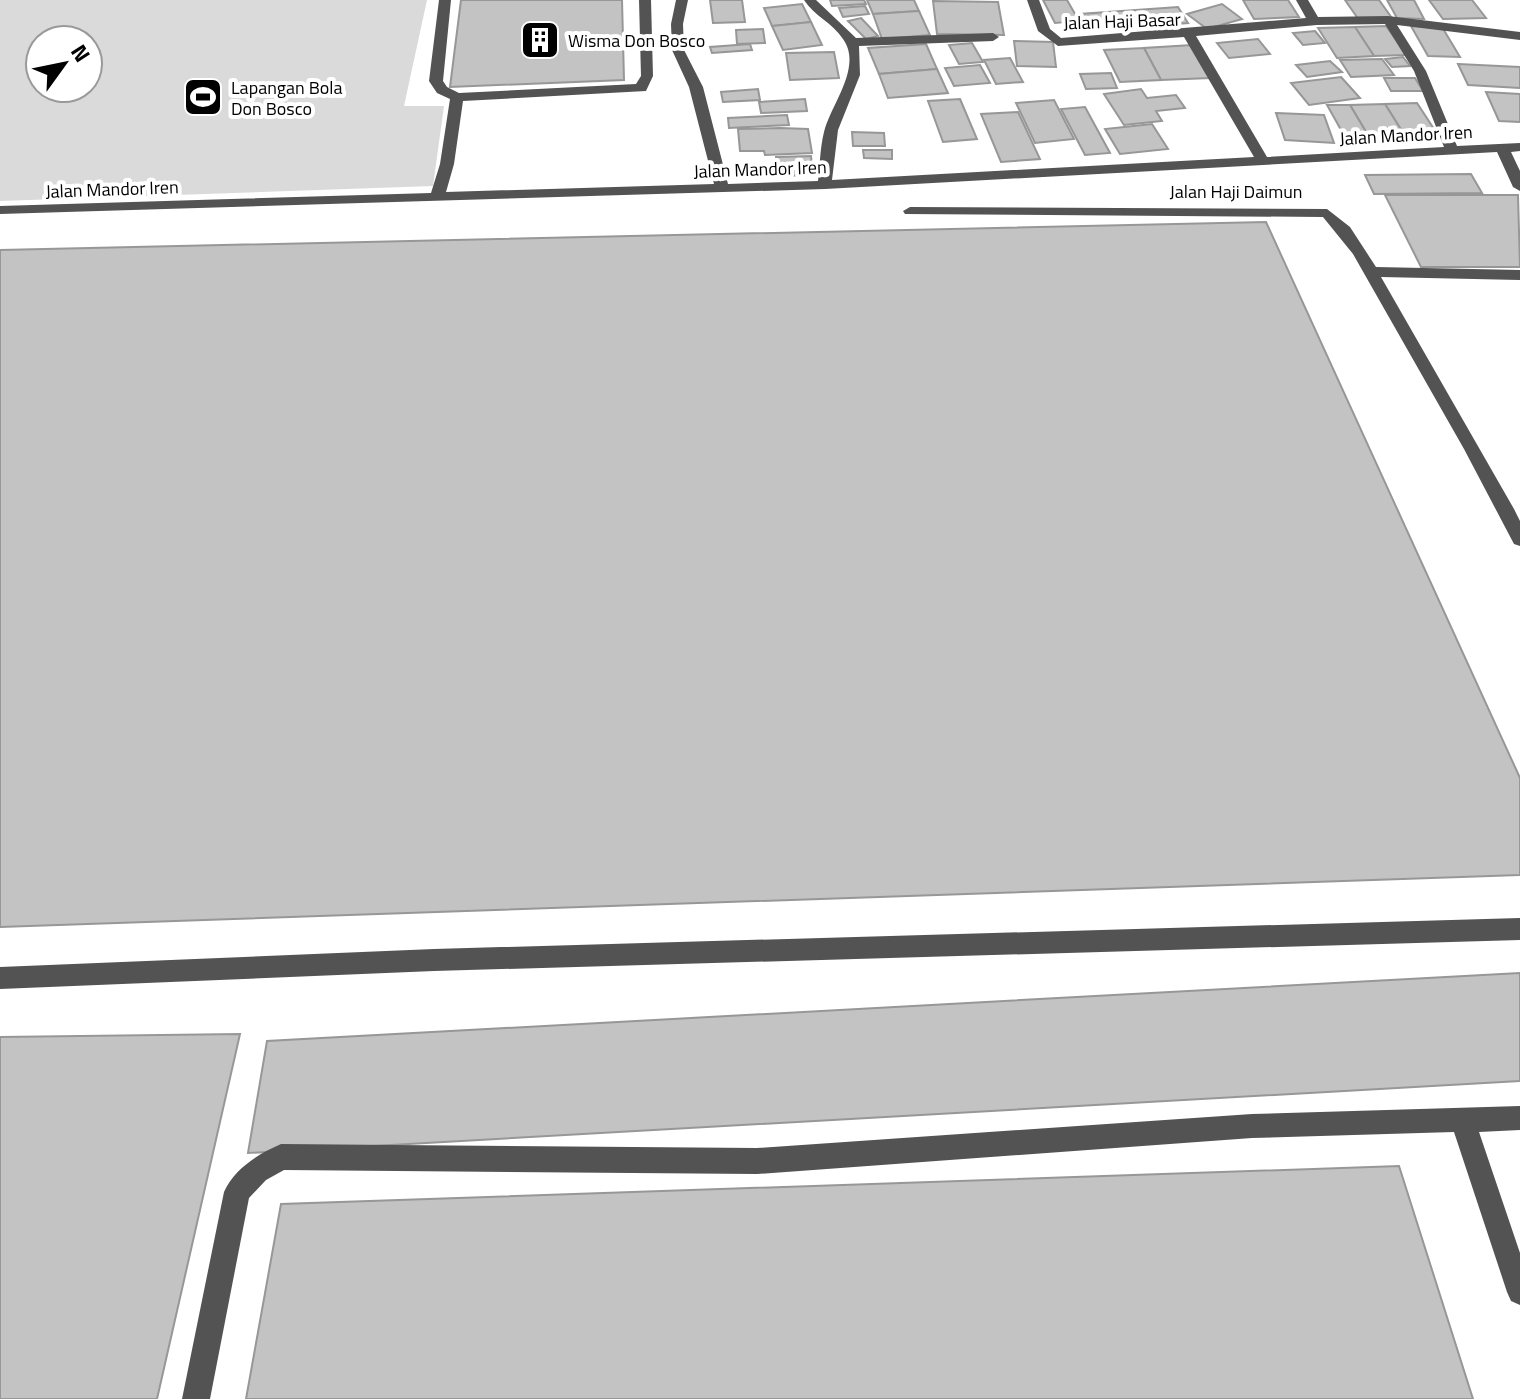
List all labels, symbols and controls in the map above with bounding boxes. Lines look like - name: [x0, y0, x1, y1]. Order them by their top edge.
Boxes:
- street label: Jalan Haji Basar: [1063, 5, 1181, 37]
- building icon: Wisma Don Bosco: [519, 19, 561, 61]
- north arrow: [24, 24, 104, 104]
- place label: Wisma Don Bosco: [568, 27, 705, 54]
- text: N: [62, 37, 99, 69]
- place label: Lapangan Bola Don Bosco: [231, 74, 342, 122]
- sports icon: Lapangan Bola Don Bosco: [182, 76, 224, 118]
- street label: Jalan Mandor Iren: [1339, 118, 1473, 152]
- street label: Jalan Mandor Iren: [693, 153, 827, 185]
- street label: Jalan Mandor Iren: [45, 173, 179, 205]
- street label: Jalan Haji Daimun: [1170, 178, 1302, 205]

